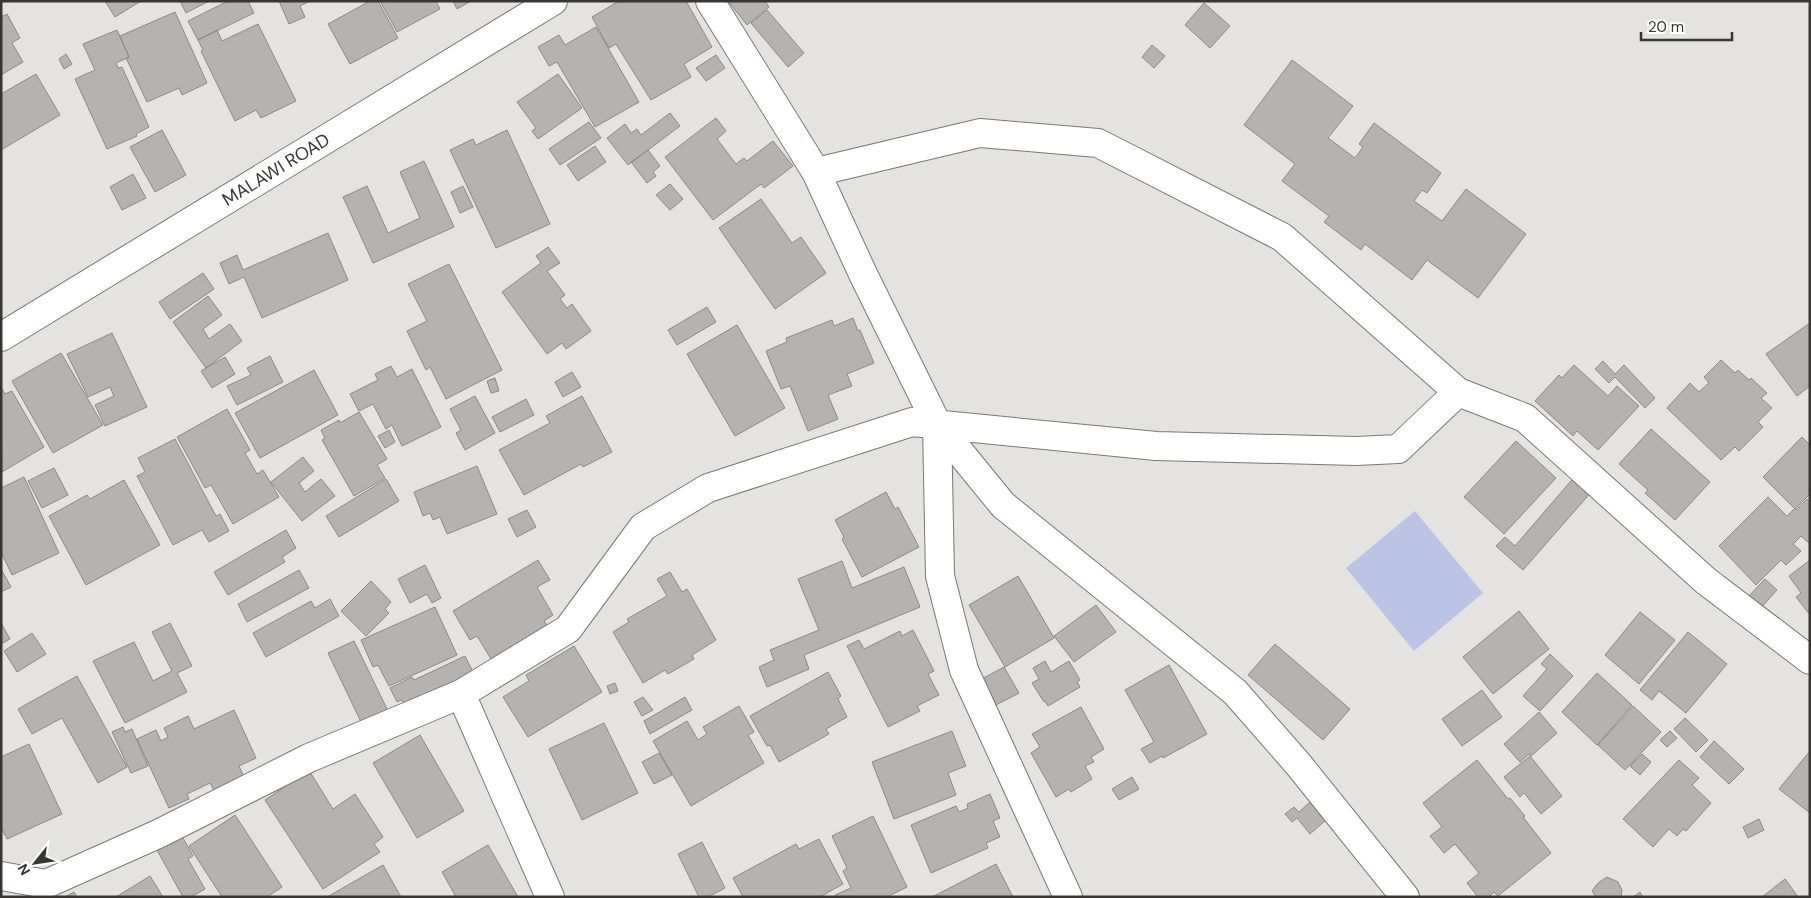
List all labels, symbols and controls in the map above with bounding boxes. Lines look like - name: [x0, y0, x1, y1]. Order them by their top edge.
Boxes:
- scale bar: [1641, 10, 1732, 42]
- text: 20 m: [1648, 17, 1684, 37]
- street label: MALAWI ROAD: [218, 128, 334, 212]
- north arrow: [10, 838, 60, 888]
- text: N: [13, 861, 34, 878]

